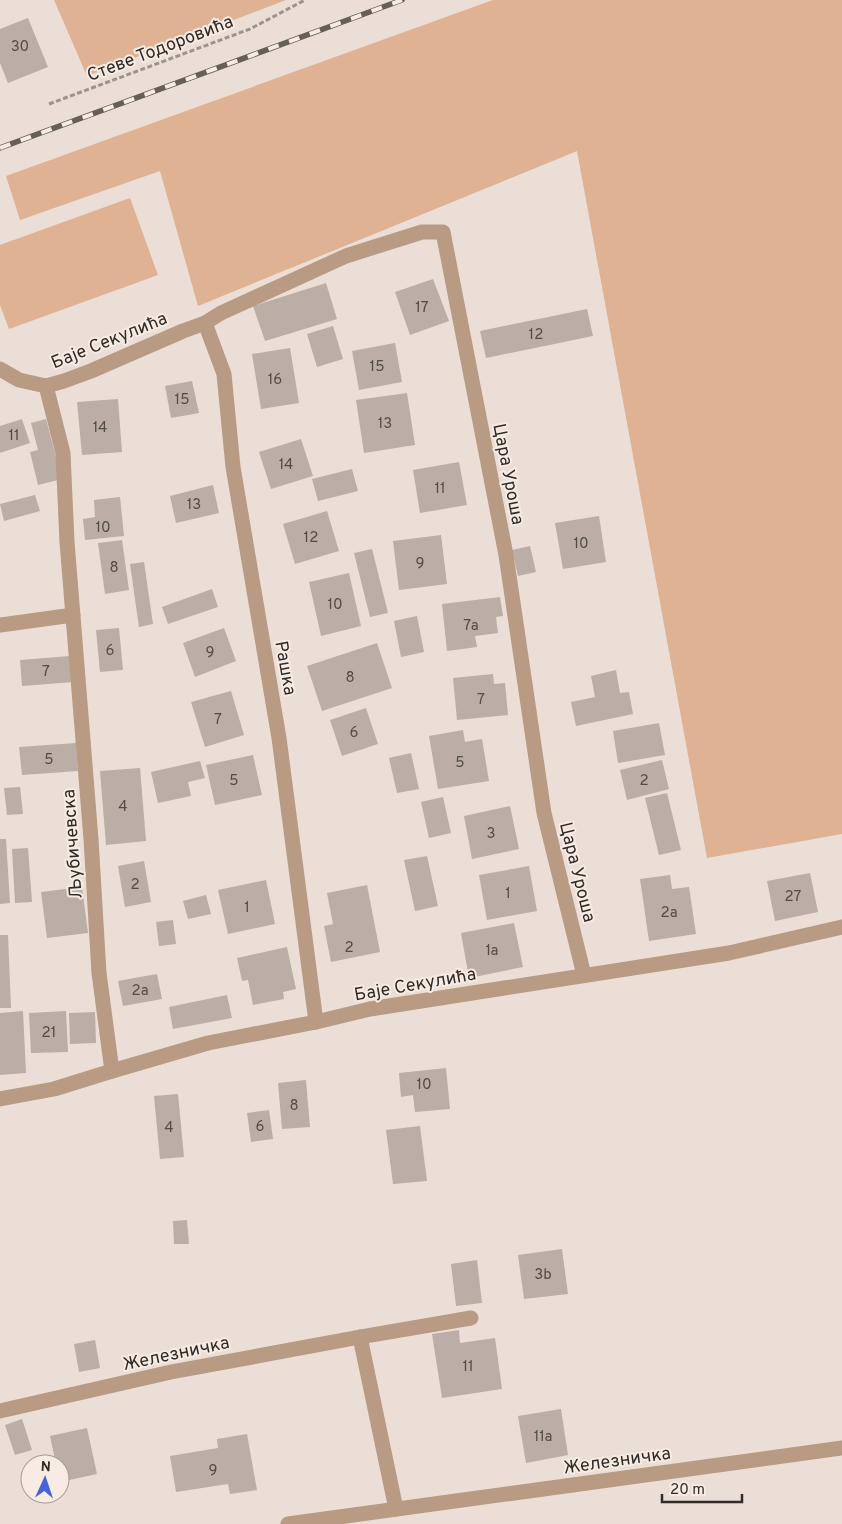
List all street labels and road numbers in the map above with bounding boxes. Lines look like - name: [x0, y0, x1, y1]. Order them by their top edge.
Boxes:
- street label: Стеве Тодоровића: [84, 11, 237, 88]
- street label: Баје Секулића: [48, 308, 171, 375]
- street label: Цара Уроша: [486, 422, 529, 527]
- street label: Рашка: [268, 639, 301, 697]
- street label: Љубичевска: [58, 788, 89, 900]
- street label: Цара Уроша: [553, 820, 600, 925]
- street label: Баје Секулића: [353, 963, 478, 1008]
- street label: Железничка: [121, 1332, 232, 1377]
- street label: Железничка: [562, 1443, 672, 1480]

